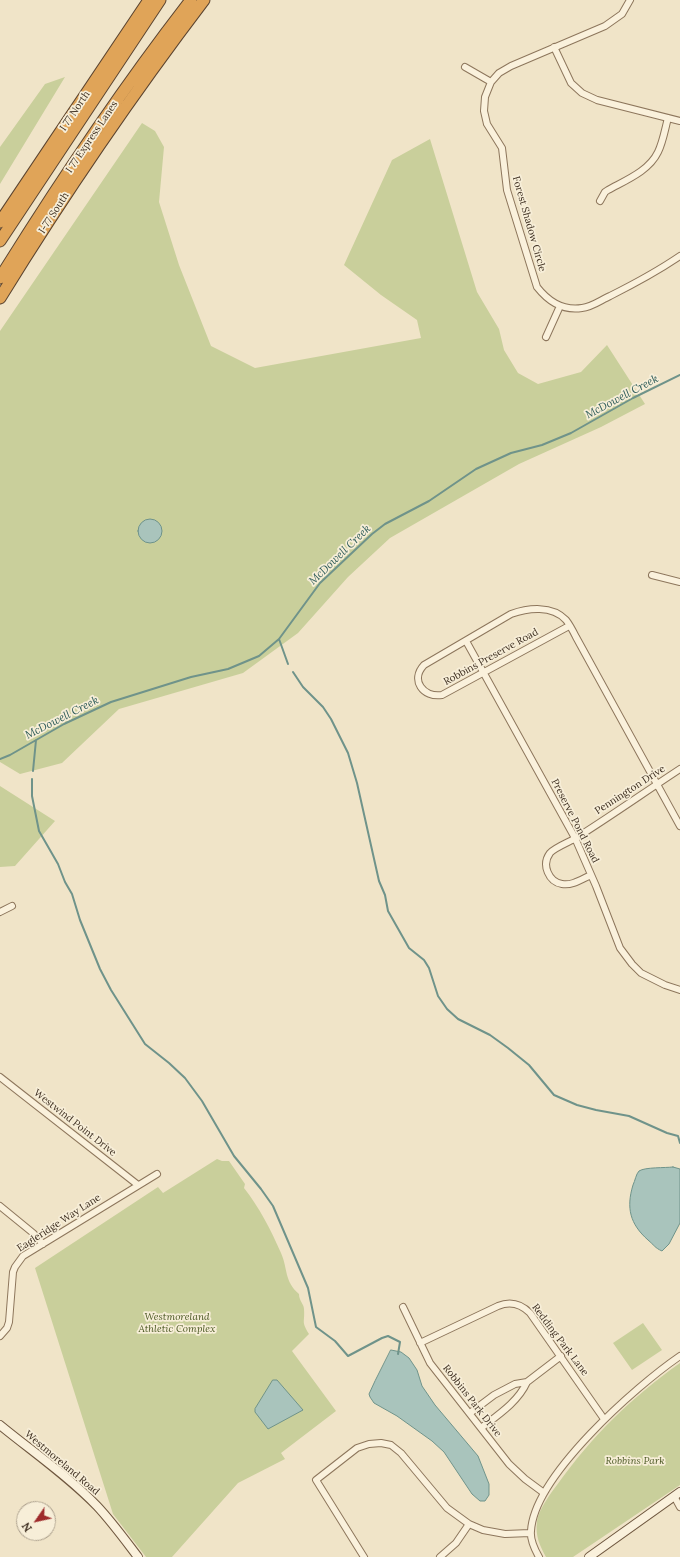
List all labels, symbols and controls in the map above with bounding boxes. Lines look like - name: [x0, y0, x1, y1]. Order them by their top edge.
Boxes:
- street label: I 77 North: [57, 89, 93, 133]
- street label: I 77 Express Lanes: [63, 99, 121, 175]
- street label: Forest Shadow Circle: [510, 175, 548, 273]
- street label: I-77 South: [36, 190, 72, 236]
- water label: McDowell Creek: [583, 372, 661, 422]
- water label: McDowell Creek: [306, 522, 374, 588]
- street label: Robbins Preserve Road: [442, 626, 540, 688]
- water label: McDowell Creek: [23, 694, 101, 742]
- street label: Pennington Drive: [593, 763, 667, 817]
- street label: Preserve Pond Road: [549, 777, 601, 865]
- street label: Westwind Point Drive: [31, 1087, 119, 1159]
- street label: Eagleridge Way Lane: [15, 1192, 103, 1254]
- street label: Redding Park Lane: [529, 1302, 591, 1378]
- park label: Westmoreland Athletic Complex: [139, 1311, 215, 1334]
- street label: Robbins Park Drive: [440, 1363, 504, 1439]
- street label: Westmoreland Road: [22, 1428, 102, 1498]
- park label: Robbins Park: [606, 1455, 664, 1467]
- north arrow: [16, 1501, 56, 1541]
- text: N: [19, 1520, 35, 1535]

